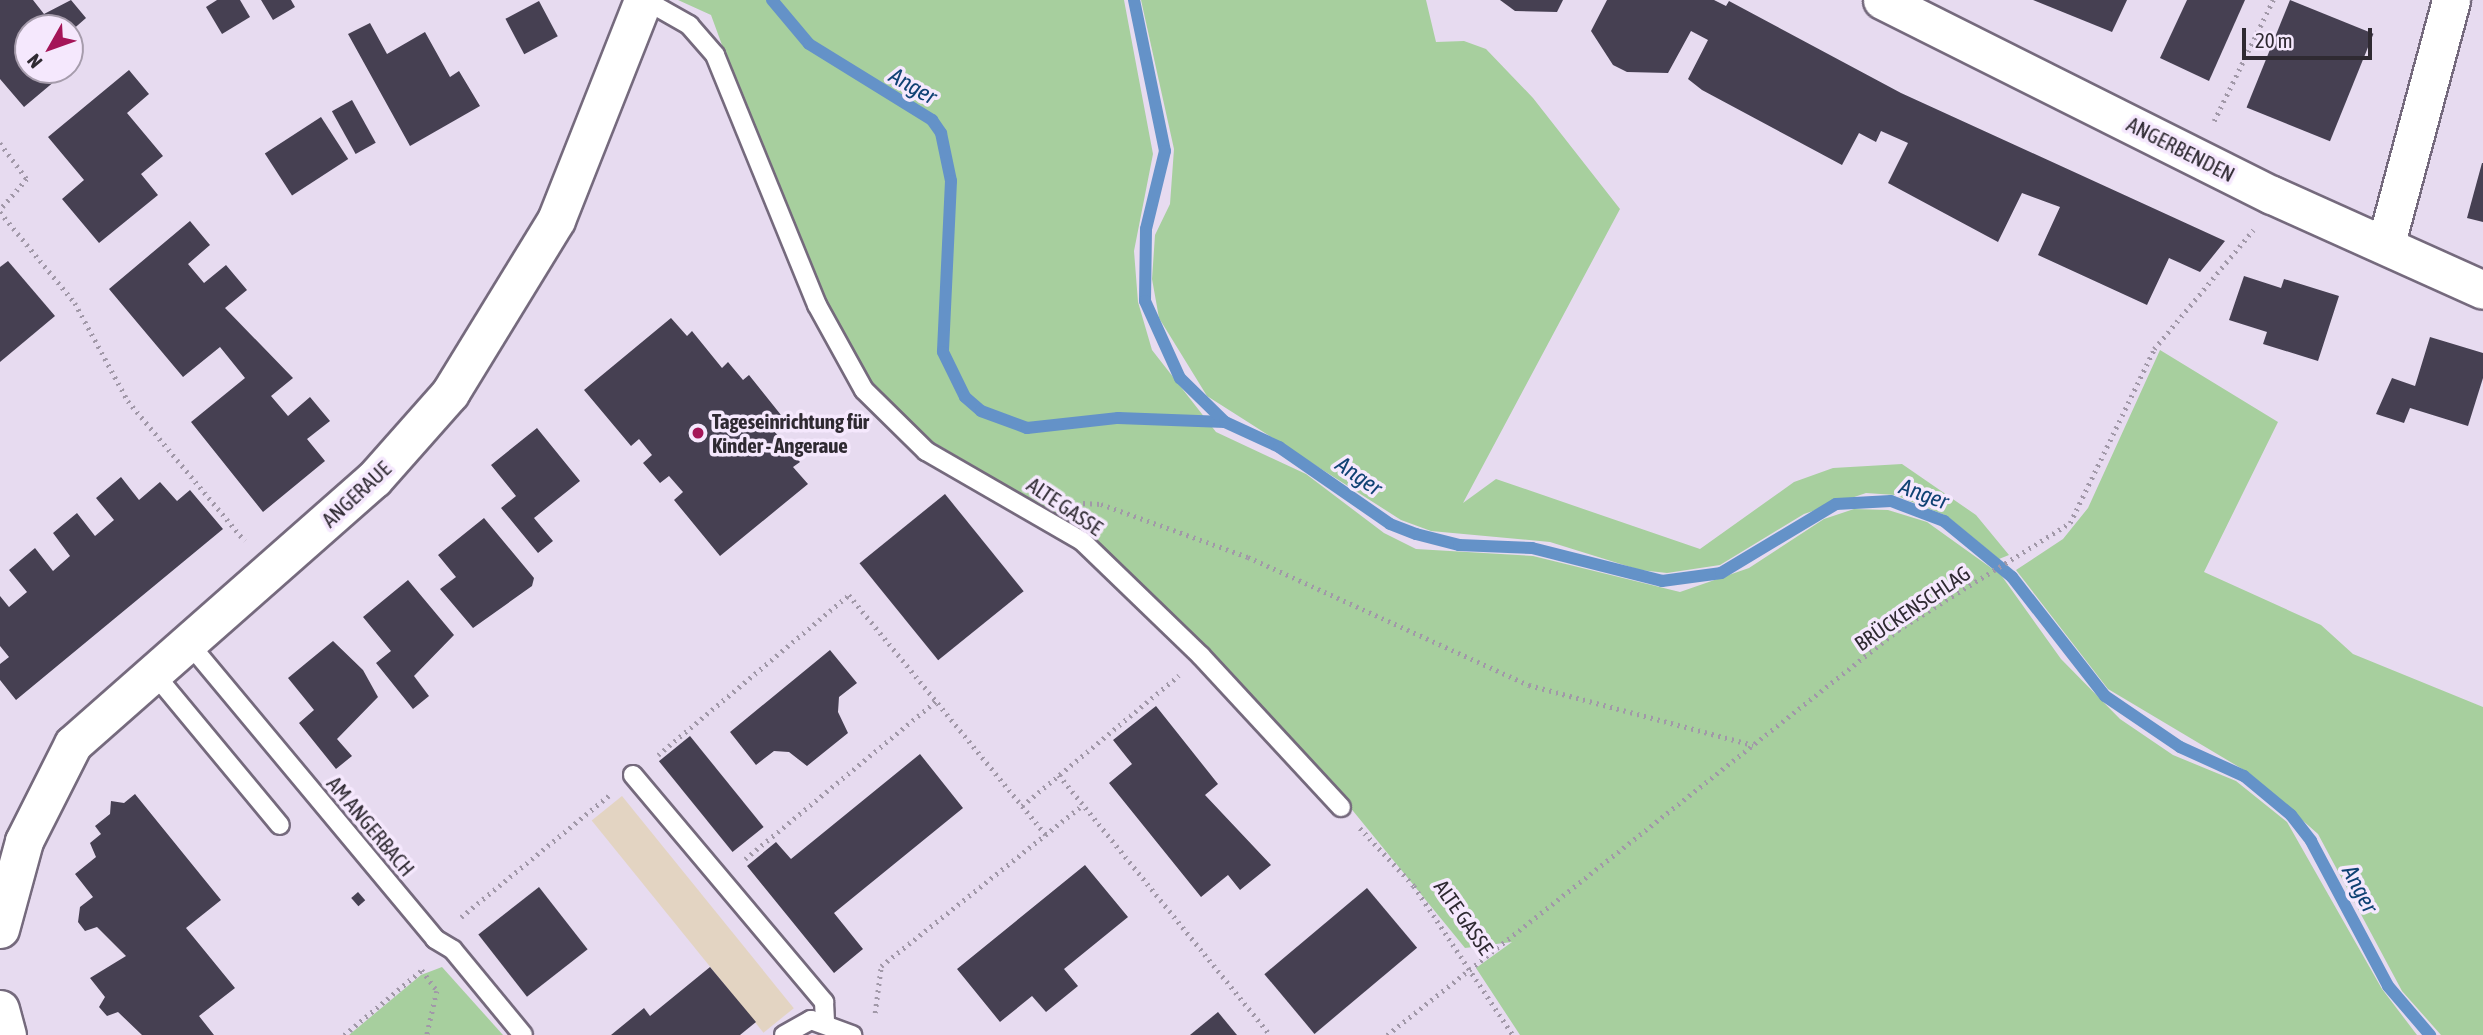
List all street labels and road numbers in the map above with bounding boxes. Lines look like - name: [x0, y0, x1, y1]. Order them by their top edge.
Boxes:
- street label: ANGERBENDEN: [2123, 111, 2239, 187]
- street label: ANGERAUE: [316, 456, 396, 532]
- street label: ALTE GASSE: [1022, 472, 1108, 540]
- street label: BRÜCKENSCHLAG: [1849, 560, 1975, 656]
- street label: AM ANGERBACH: [322, 771, 420, 881]
- street label: ALTE GASSE: [1429, 875, 1499, 959]

